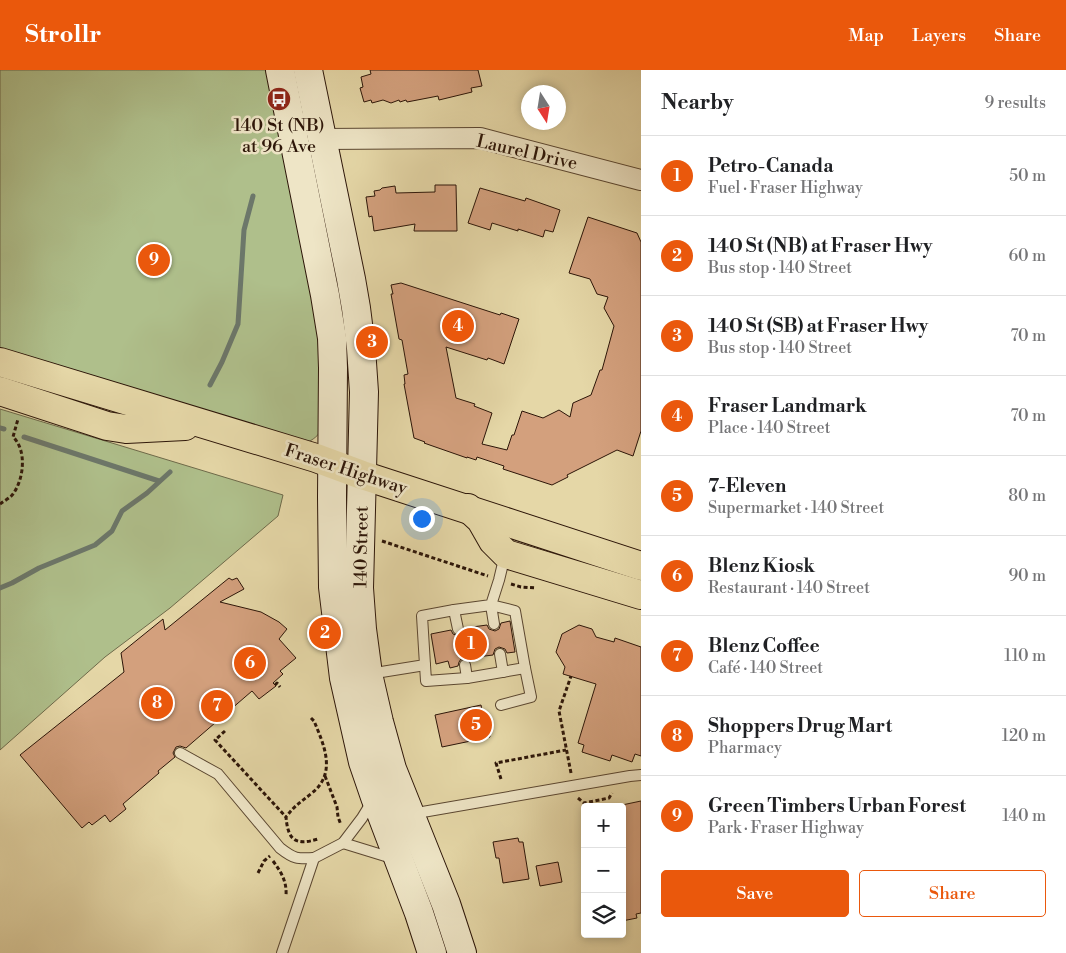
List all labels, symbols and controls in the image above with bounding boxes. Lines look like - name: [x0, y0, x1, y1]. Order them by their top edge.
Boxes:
- text: Strollr: [25, 20, 101, 50]
- text: Map: [849, 24, 884, 47]
- text: Layers: [912, 24, 966, 47]
- text: Share: [994, 24, 1041, 47]
- north arrow: [521, 85, 566, 130]
- bus stop icon: 140 St (NB) at 96 Ave: [266, 86, 292, 112]
- text: Nearby: [661, 90, 734, 116]
- text: 9 results: [985, 93, 1046, 113]
- place label: 140 St (NB) at 96 Ave: [234, 114, 324, 158]
- street label: Laurel Drive: [474, 130, 580, 175]
- text: Petro-Canada: [708, 154, 834, 178]
- text: 1: [673, 166, 681, 186]
- text: 50 m: [1009, 166, 1046, 186]
- text: Fuel · Fraser Highway: [708, 178, 863, 198]
- text: 140 St (NB) at Fraser Hwy: [708, 234, 933, 258]
- pin: 9: [138, 241, 170, 279]
- text: 2: [672, 246, 682, 266]
- text: 60 m: [1008, 246, 1046, 266]
- text: Bus stop · 140 Street: [708, 258, 852, 278]
- pin: 4: [442, 307, 474, 345]
- text: 140 St (SB) at Fraser Hwy: [708, 314, 928, 338]
- pin: 3: [356, 323, 388, 361]
- text: 3: [672, 326, 682, 346]
- text: 70 m: [1010, 326, 1046, 346]
- text: Bus stop · 140 Street: [708, 338, 852, 358]
- text: Fraser Landmark: [708, 394, 867, 418]
- text: 4: [672, 406, 682, 426]
- text: 70 m: [1010, 406, 1046, 426]
- text: Place · 140 Street: [708, 418, 830, 438]
- street label: Fraser Highway: [282, 439, 410, 500]
- text: 7-Eleven: [708, 474, 786, 498]
- text: 5: [672, 486, 682, 506]
- text: 80 m: [1008, 486, 1046, 506]
- text: Supermarket · 140 Street: [708, 498, 884, 518]
- street label: 140 Street: [349, 505, 374, 588]
- your location: [409, 506, 435, 532]
- text: Blenz Kiosk: [708, 554, 815, 578]
- text: 6: [672, 566, 682, 586]
- text: 90 m: [1008, 566, 1046, 586]
- text: Restaurant · 140 Street: [708, 578, 870, 598]
- pin: 2: [309, 614, 341, 652]
- pin: 1: [455, 625, 487, 663]
- text: Blenz Coffee: [708, 634, 820, 658]
- pin: 6: [234, 644, 266, 682]
- text: 7: [672, 646, 682, 666]
- text: 110 m: [1004, 646, 1046, 666]
- text: Café · 140 Street: [708, 658, 823, 678]
- pin: 8: [141, 684, 173, 722]
- pin: 7: [201, 687, 233, 725]
- pin: 5: [460, 706, 492, 744]
- text: Shoppers Drug Mart: [708, 714, 892, 738]
- text: 8: [672, 726, 682, 746]
- text: 120 m: [1002, 726, 1046, 746]
- text: Pharmacy: [708, 738, 782, 758]
- text: Green Timbers Urban Forest: [708, 794, 966, 818]
- map controls: [581, 803, 626, 938]
- button: +: [581, 803, 626, 848]
- text: 9: [672, 806, 682, 826]
- text: 140 m: [1002, 806, 1046, 826]
- text: Park · Fraser Highway: [708, 818, 864, 838]
- button: −: [581, 848, 626, 893]
- button: Save: [661, 870, 849, 917]
- button: Share: [859, 870, 1046, 917]
- button: layers: [581, 893, 626, 938]

